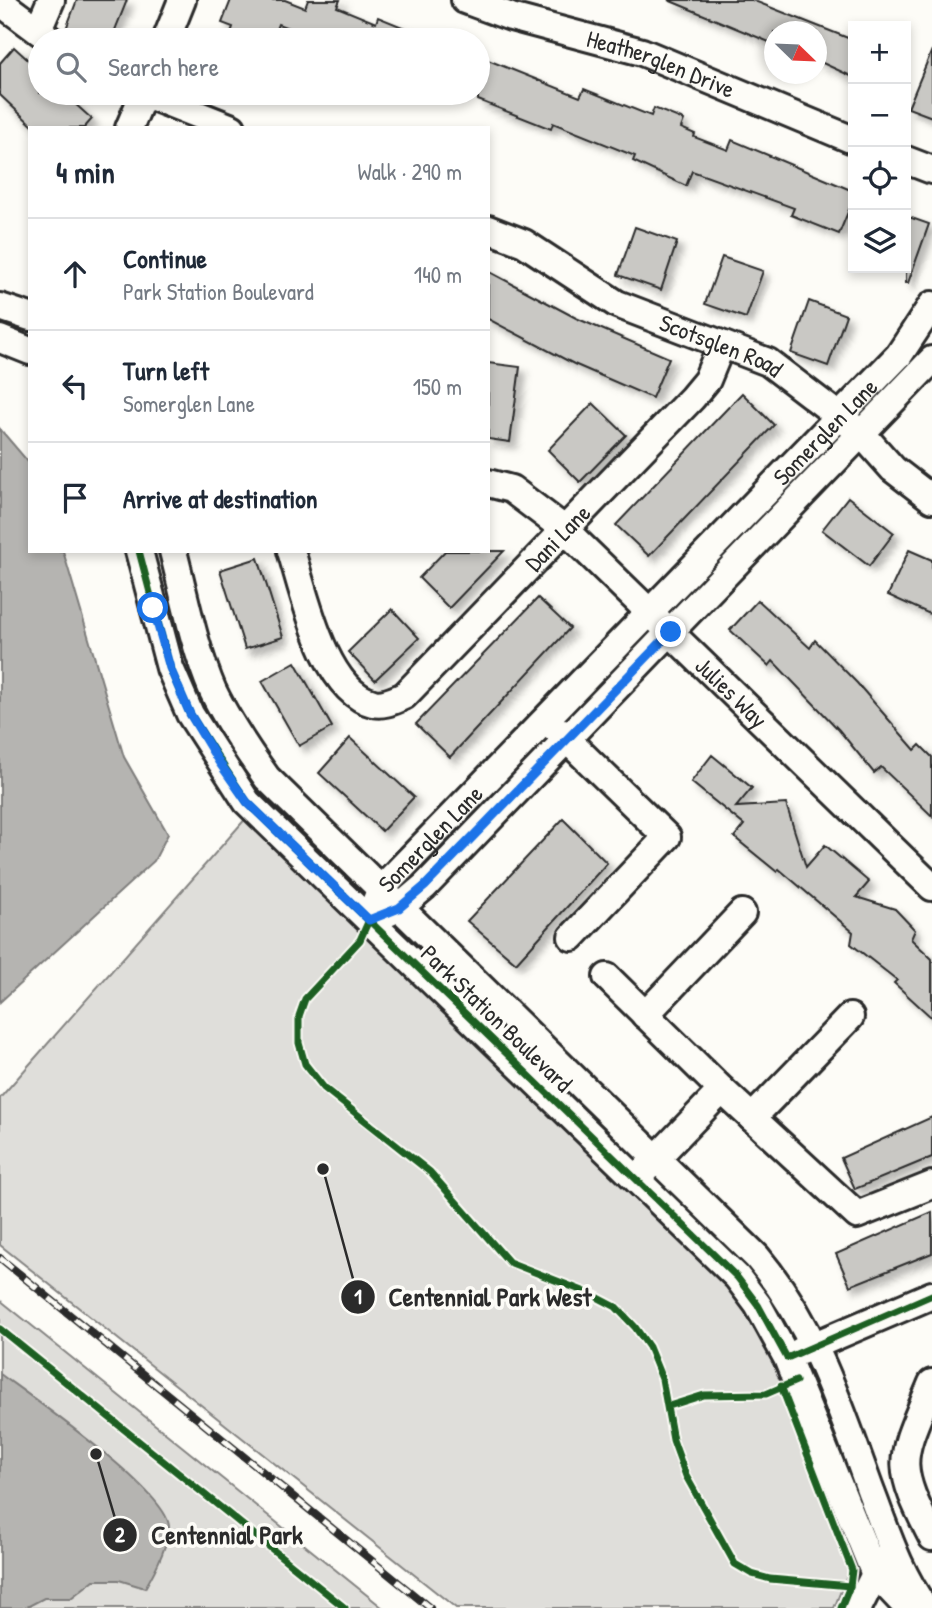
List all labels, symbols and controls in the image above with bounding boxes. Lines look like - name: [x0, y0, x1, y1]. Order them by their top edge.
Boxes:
- north arrow: [764, 21, 827, 84]
- map controls: [848, 21, 911, 273]
- button: +: [848, 21, 911, 84]
- street label: Heatherglen Drive: [583, 22, 740, 105]
- search box: [28, 28, 490, 105]
- icon: search: [52, 48, 90, 86]
- text: Search here: [108, 49, 219, 84]
- button: −: [848, 84, 911, 147]
- button: locate: [848, 147, 911, 210]
- text: 4 min: [56, 152, 115, 192]
- text: Walk · 290 m: [358, 156, 462, 187]
- button: layers: [848, 210, 911, 273]
- text: Continue: [123, 241, 207, 276]
- icon: ahead: [56, 255, 94, 293]
- text: 140 m: [414, 259, 462, 290]
- text: Park Station Boulevard: [123, 276, 314, 307]
- street label: Scotsglen Road: [655, 306, 790, 384]
- text: Turn left: [123, 353, 209, 388]
- icon: left: [56, 367, 94, 405]
- text: 150 m: [413, 371, 462, 402]
- street label: Somerglen Lane: [765, 371, 885, 492]
- text: Somerglen Lane: [123, 388, 255, 419]
- icon: arrive: [56, 479, 94, 517]
- text: Arrive at destination: [123, 481, 318, 516]
- street label: Dani Lane: [517, 497, 597, 578]
- route start: [137, 592, 168, 623]
- route end: [655, 616, 686, 647]
- street label: Julies Way: [689, 650, 775, 735]
- street label: Somerglen Lane: [371, 778, 490, 899]
- street label: Park Station Boulevard: [414, 937, 580, 1099]
- callout: Centennial Park West: [340, 1273, 606, 1320]
- text: Centennial Park West: [389, 1279, 592, 1314]
- text: 1: [354, 1282, 362, 1311]
- callout: Centennial Park: [102, 1511, 317, 1558]
- text: Centennial Park: [151, 1517, 303, 1552]
- text: 2: [115, 1520, 125, 1549]

